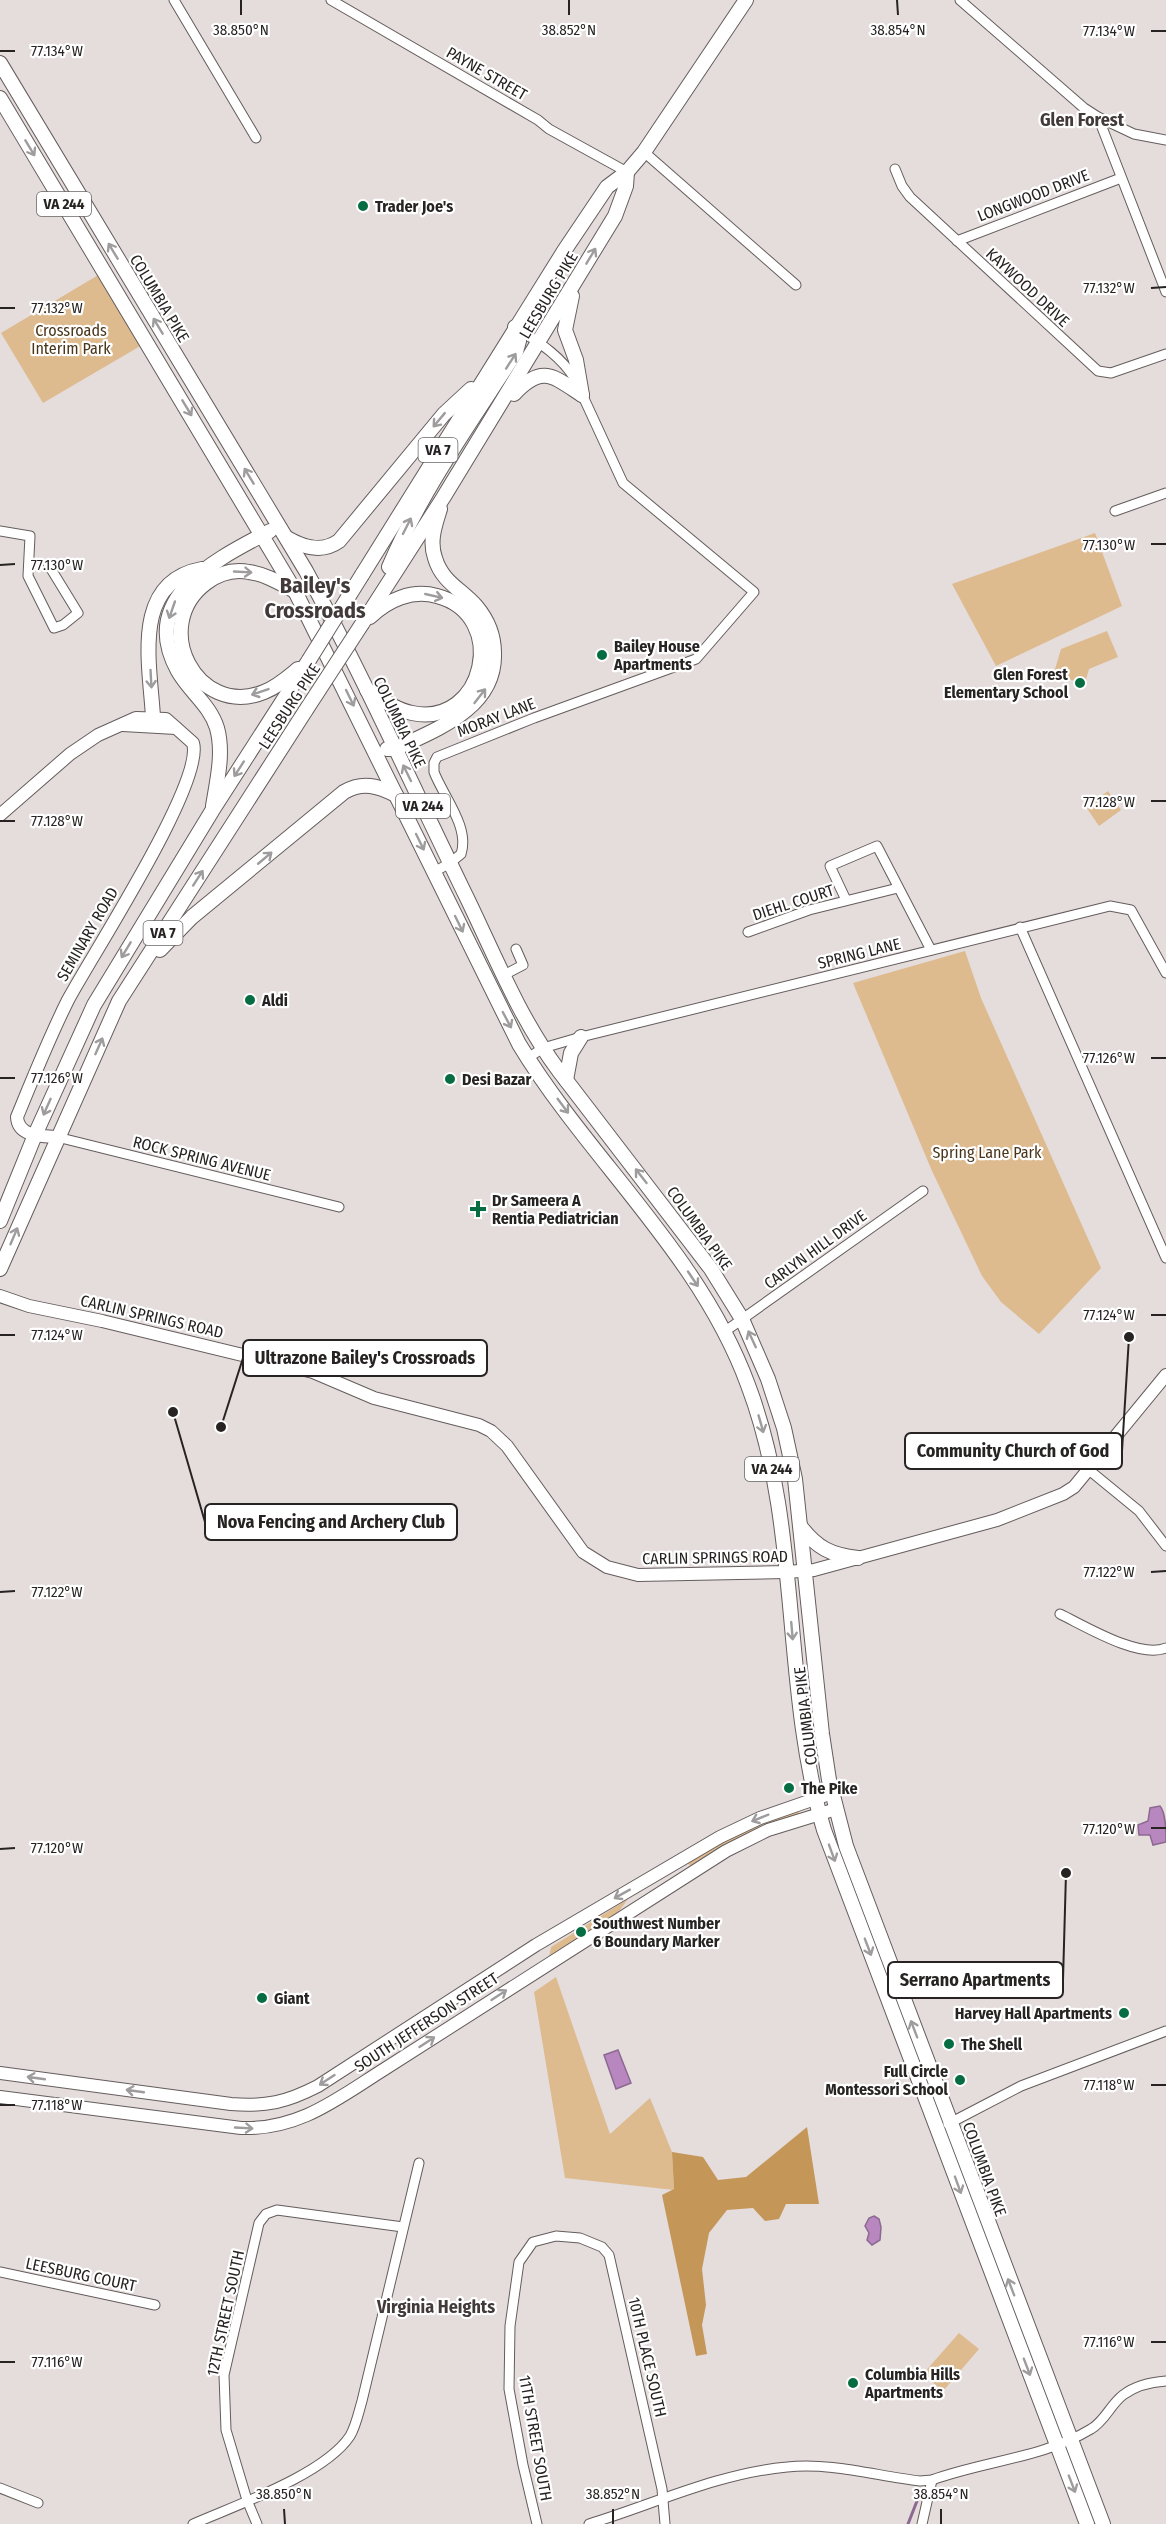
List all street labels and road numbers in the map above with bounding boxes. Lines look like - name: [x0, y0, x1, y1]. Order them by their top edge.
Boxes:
- street label: PAYNE STREET: [443, 43, 531, 104]
- street label: LONGWOOD DRIVE: [975, 165, 1092, 226]
- road number: VA 244: [37, 192, 91, 216]
- street label: KAYWOOD DRIVE: [982, 244, 1073, 331]
- street label: LEESBURG PIKE: [515, 248, 582, 342]
- street label: COLUMBIA PIKE: [126, 251, 193, 346]
- road number: VA 7: [418, 438, 458, 462]
- street label: LEESBURG PIKE: [255, 660, 324, 753]
- street label: COLUMBIA PIKE: [369, 674, 430, 771]
- street label: MORAY LANE: [454, 694, 538, 741]
- road number: VA 244: [396, 794, 450, 818]
- street label: DIEHL COURT: [750, 880, 837, 925]
- street label: SEMINARY ROAD: [53, 884, 122, 985]
- road number: VA 7: [144, 921, 182, 945]
- street label: SPRING LANE: [816, 934, 902, 973]
- street label: ROCK SPRING AVENUE: [131, 1132, 273, 1185]
- street label: COLUMBIA PIKE: [663, 1183, 736, 1274]
- street label: CARLYN HILL DRIVE: [760, 1206, 870, 1293]
- street label: CARLIN SPRINGS ROAD: [79, 1291, 225, 1342]
- road number: VA 244: [745, 1457, 799, 1481]
- street label: CARLIN SPRINGS ROAD: [642, 1547, 788, 1568]
- street label: COLUMBIA PIKE: [790, 1666, 821, 1766]
- street label: SOUTH JEFFERSON STREET: [351, 1968, 502, 2076]
- street label: COLUMBIA PIKE: [959, 2119, 1010, 2219]
- street label: 12TH STREET SOUTH: [203, 2248, 248, 2378]
- street label: LEESBURG COURT: [24, 2253, 139, 2296]
- street label: 10TH PLACE SOUTH: [624, 2295, 671, 2419]
- street label: 11TH STREET SOUTH: [515, 2374, 556, 2503]

